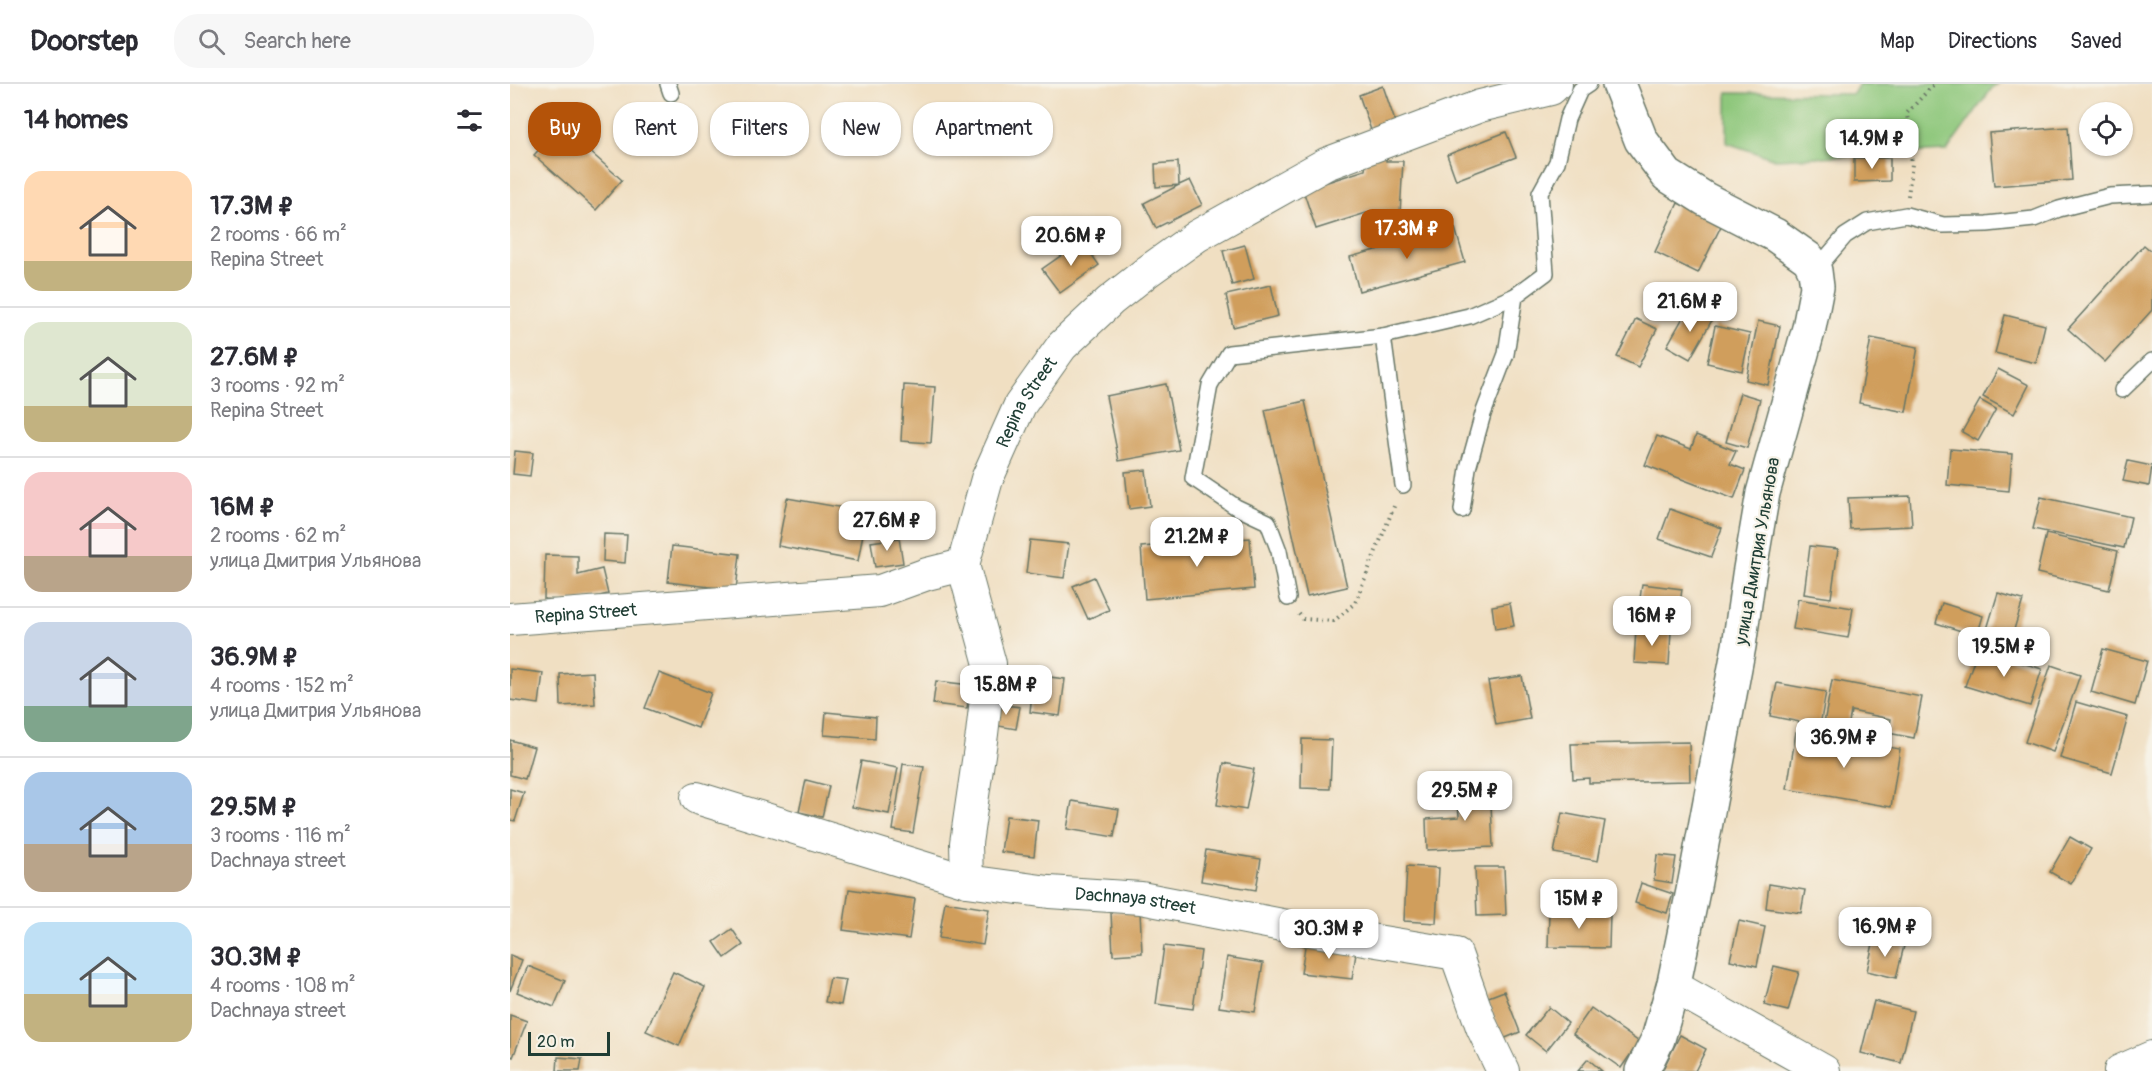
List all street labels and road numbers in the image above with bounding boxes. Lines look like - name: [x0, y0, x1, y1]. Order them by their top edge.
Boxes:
- street label: Repina Street: [991, 352, 1063, 451]
- street label: улица Дмитрия Ульянова: [1729, 455, 1785, 648]
- street label: Repina Street: [534, 598, 638, 629]
- street label: Dachnaya street: [1074, 883, 1199, 920]

